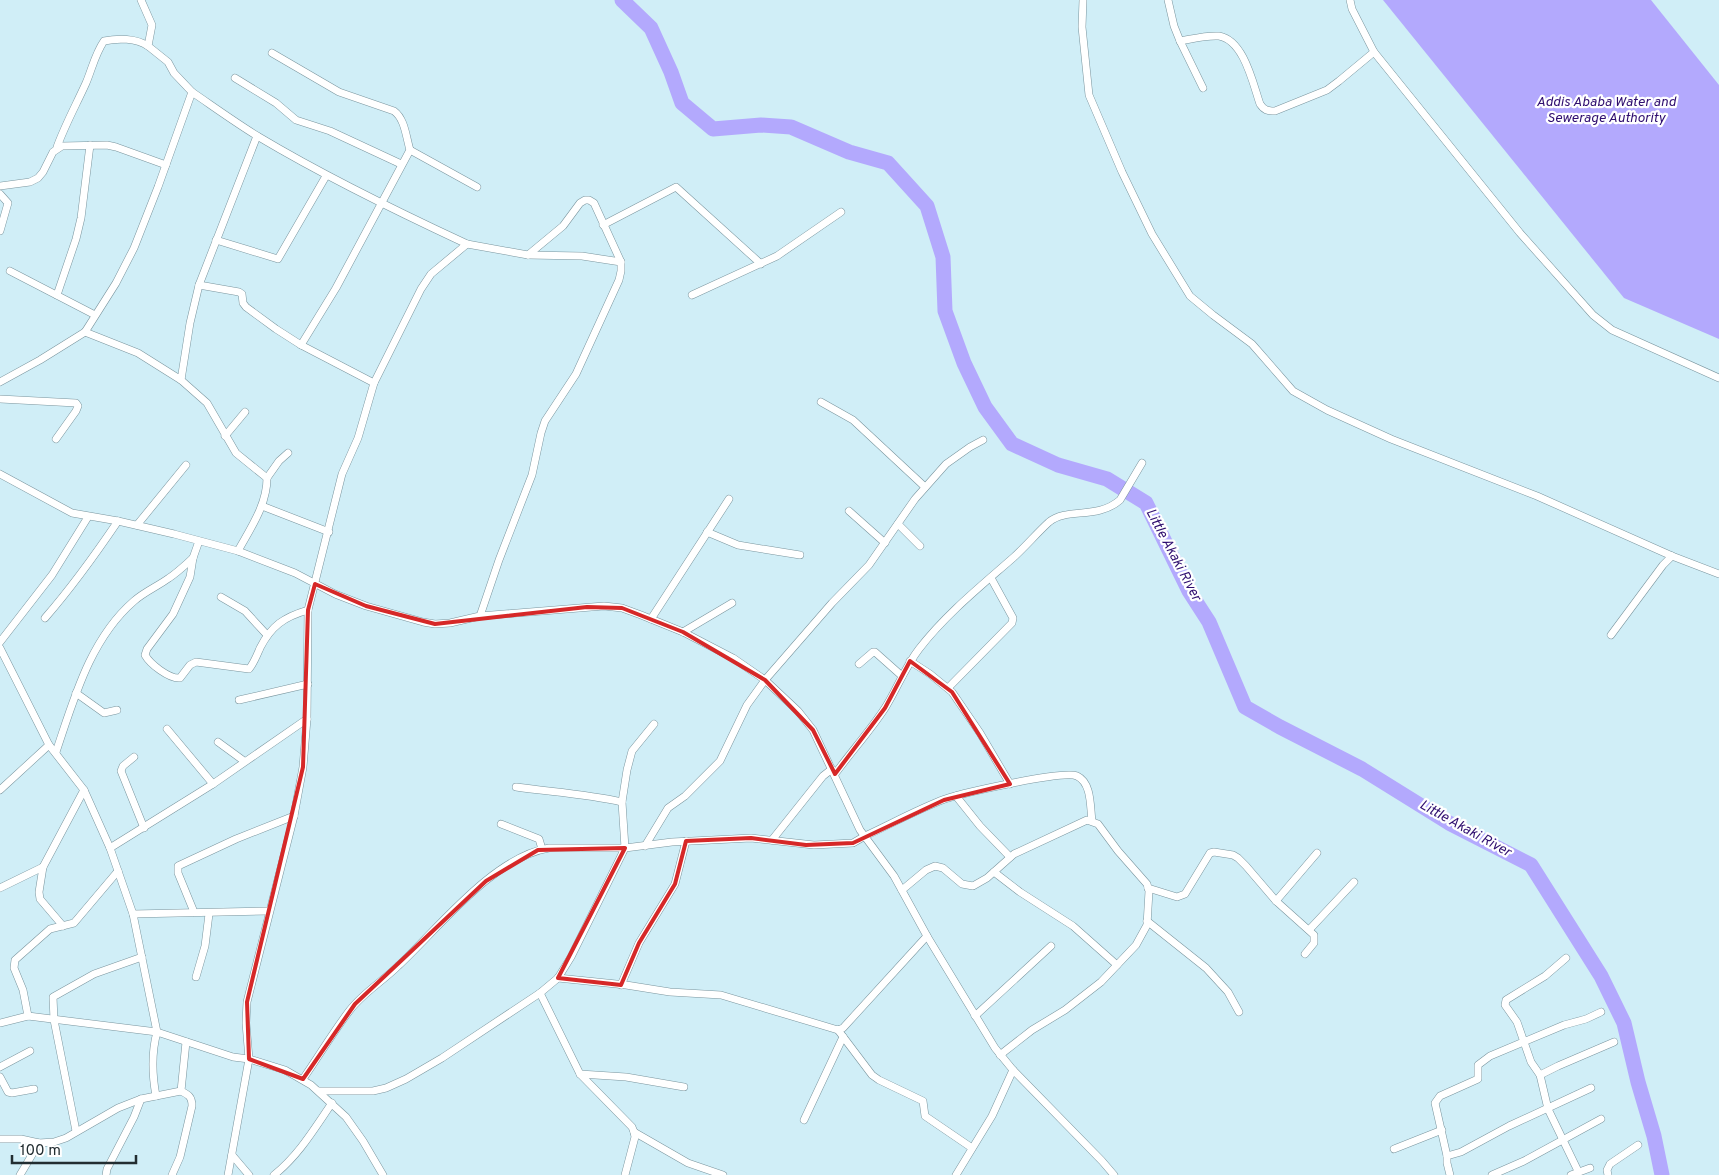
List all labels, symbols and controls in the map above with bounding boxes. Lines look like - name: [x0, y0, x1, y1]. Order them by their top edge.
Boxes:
- water label: Addis Ababa Water and Sewerage Authority: [1536, 94, 1677, 127]
- water label: Little Akaki River: [1142, 506, 1205, 605]
- water label: Little Akaki River: [1416, 797, 1515, 862]
- scale bar: [12, 1132, 136, 1164]
- text: 100 m: [20, 1142, 61, 1161]

